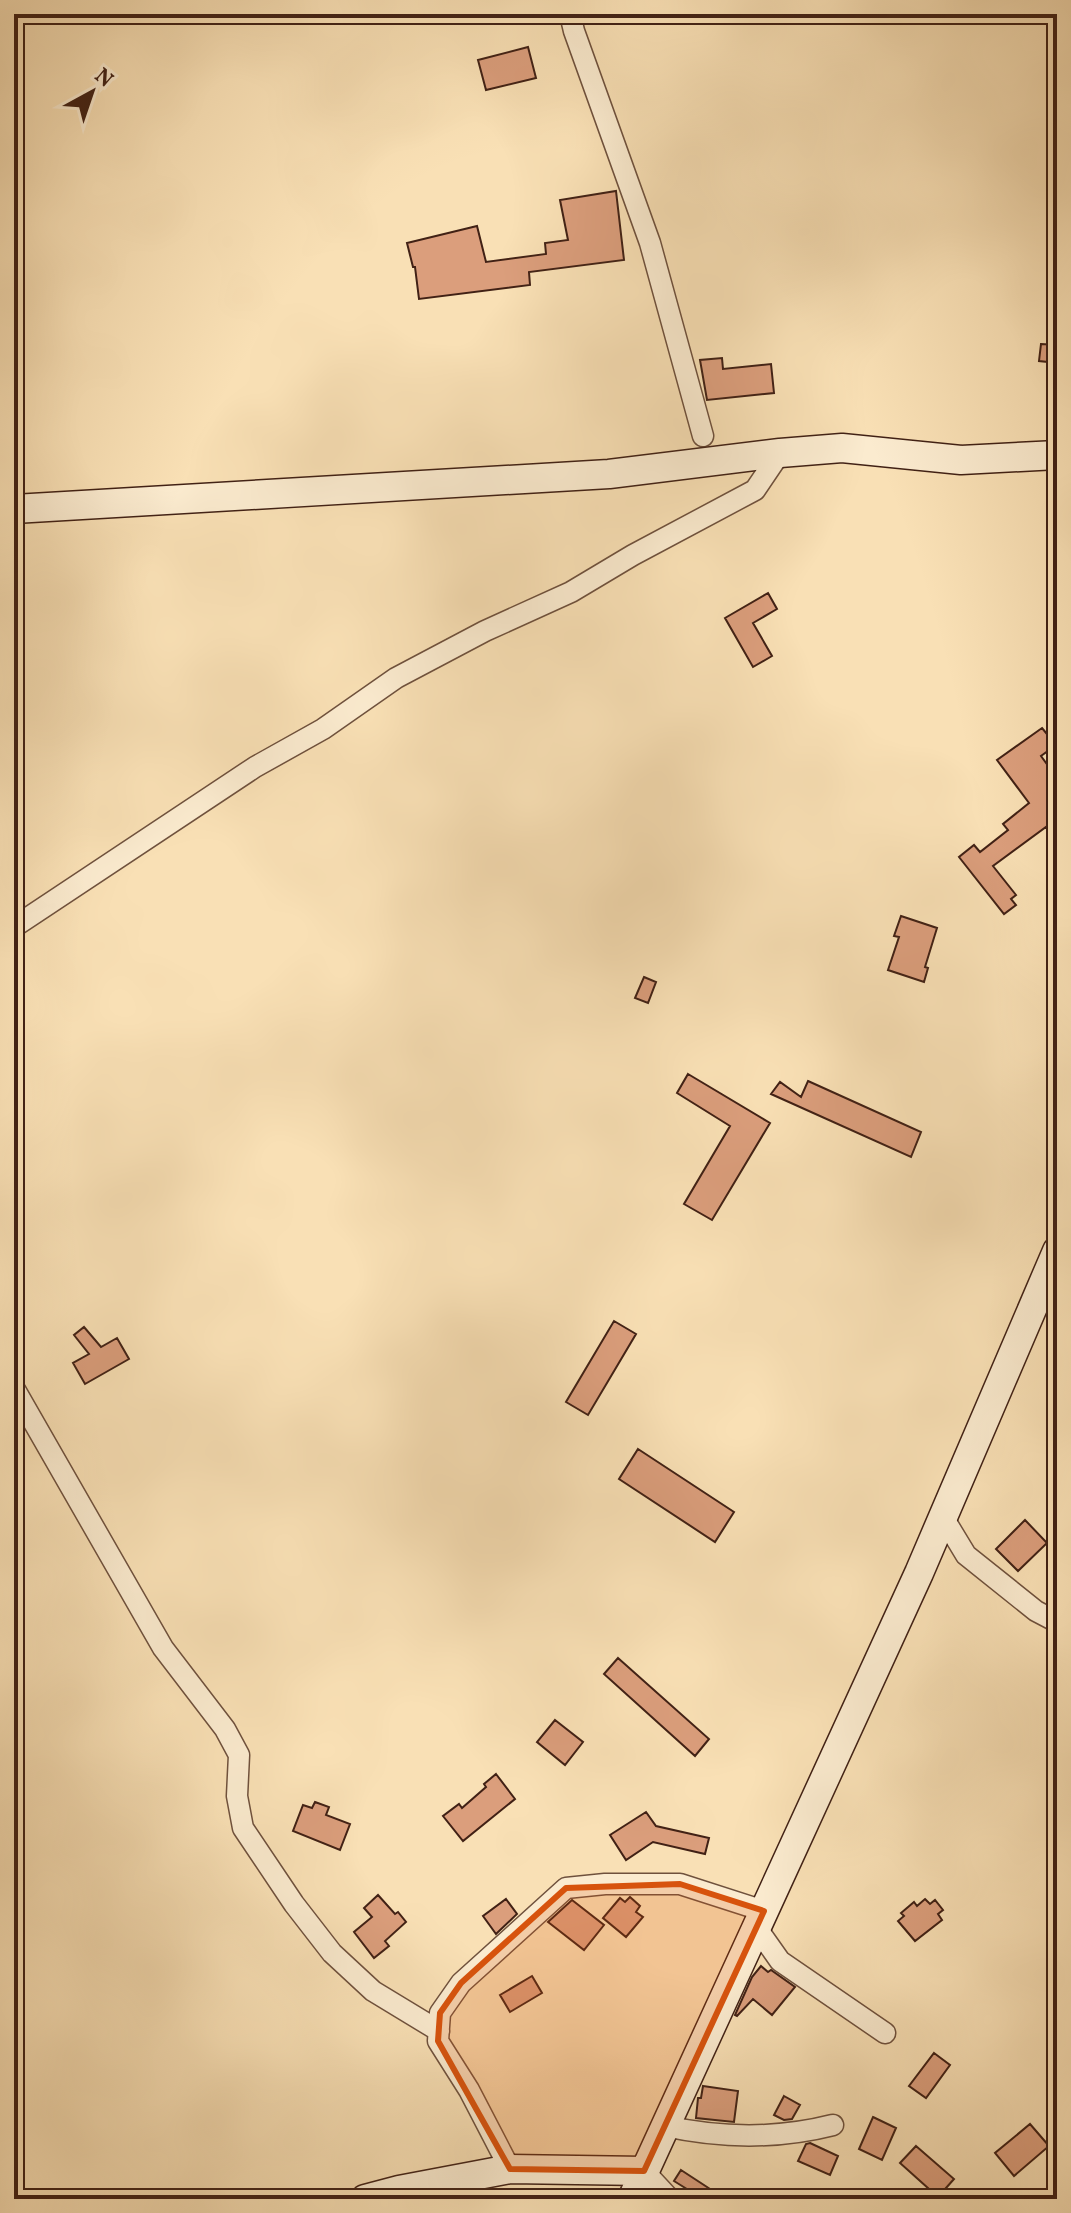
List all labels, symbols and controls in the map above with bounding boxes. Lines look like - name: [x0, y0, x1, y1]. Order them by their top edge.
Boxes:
- north arrow: [52, 52, 132, 132]
- text: N: [87, 62, 119, 96]

